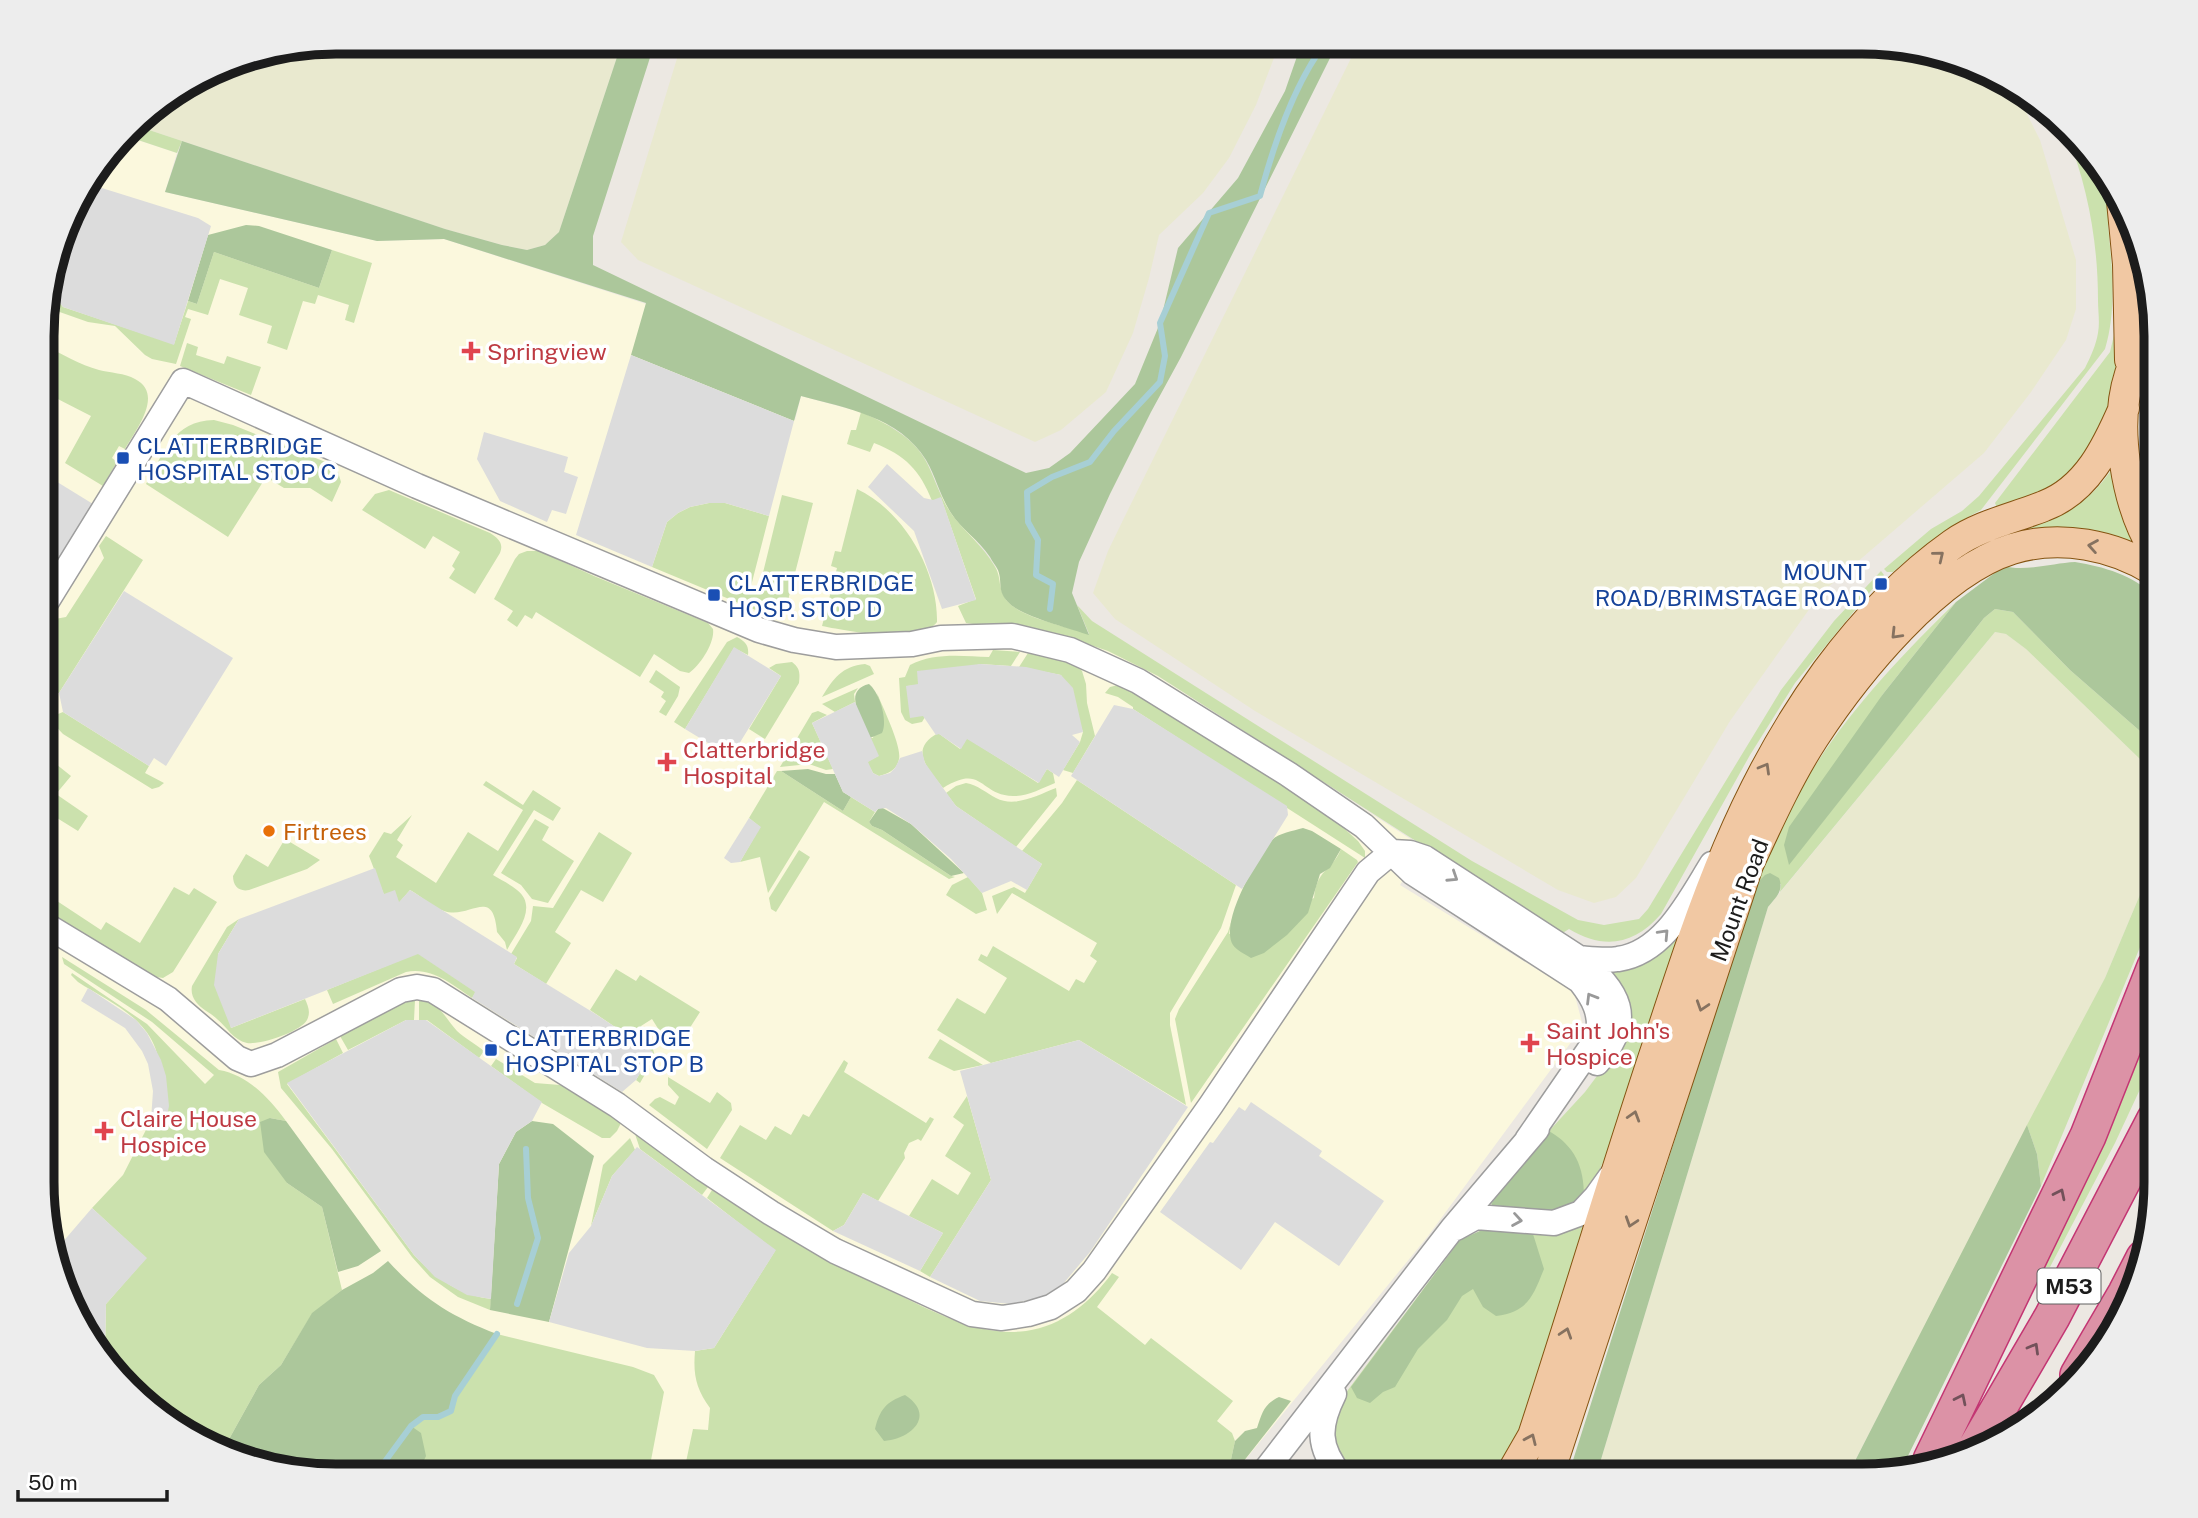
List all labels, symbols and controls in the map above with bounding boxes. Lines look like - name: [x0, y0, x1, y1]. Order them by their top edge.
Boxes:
- place label: Springview: [487, 338, 607, 365]
- marker: Springview: [461, 341, 481, 361]
- place label: CLATTERBRIDGE HOSPITAL STOP C: [137, 432, 336, 485]
- marker: CLATTERBRIDGE HOSPITAL STOP C: [115, 450, 131, 466]
- one-way arrow: [2087, 539, 2099, 554]
- one-way arrow: [1932, 551, 1944, 564]
- place label: MOUNT ROAD/BRIMSTAGE ROAD: [1595, 558, 1867, 611]
- place label: CLATTERBRIDGE HOSP. STOP D: [728, 569, 914, 622]
- marker: MOUNT ROAD/BRIMSTAGE ROAD: [1873, 576, 1889, 592]
- marker: CLATTERBRIDGE HOSP. STOP D: [706, 587, 722, 603]
- one-way arrow: [1891, 626, 1904, 639]
- place label: Clatterbridge Hospital: [683, 736, 825, 789]
- marker: Clatterbridge Hospital: [657, 752, 677, 772]
- one-way arrow: [1757, 763, 1770, 775]
- place label: Firtrees: [283, 818, 367, 845]
- marker: Firtrees: [261, 823, 277, 839]
- street label: Mount Road: [1704, 835, 1774, 965]
- one-way arrow: [1446, 868, 1459, 881]
- one-way arrow: [1656, 929, 1668, 942]
- one-way arrow: [1586, 992, 1599, 1005]
- one-way arrow: [1695, 999, 1710, 1011]
- place label: Saint John's Hospice: [1546, 1017, 1670, 1070]
- place label: CLATTERBRIDGE HOSPITAL STOP B: [505, 1024, 704, 1077]
- marker: Saint John's Hospice: [1520, 1033, 1540, 1053]
- marker: CLATTERBRIDGE HOSPITAL STOP B: [483, 1042, 499, 1058]
- place label: Claire House Hospice: [120, 1105, 257, 1158]
- one-way arrow: [1626, 1110, 1641, 1122]
- marker: Claire House Hospice: [94, 1121, 114, 1141]
- one-way arrow: [2052, 1189, 2066, 1201]
- one-way arrow: [1511, 1212, 1523, 1227]
- one-way arrow: [1625, 1216, 1640, 1228]
- road number: M53: [2038, 1268, 2100, 1304]
- one-way arrow: [1558, 1328, 1573, 1340]
- one-way arrow: [2026, 1343, 2039, 1355]
- one-way arrow: [1953, 1394, 1967, 1406]
- one-way arrow: [1523, 1434, 1537, 1446]
- scale bar: [18, 1458, 166, 1502]
- text: 50 m: [28, 1470, 78, 1495]

